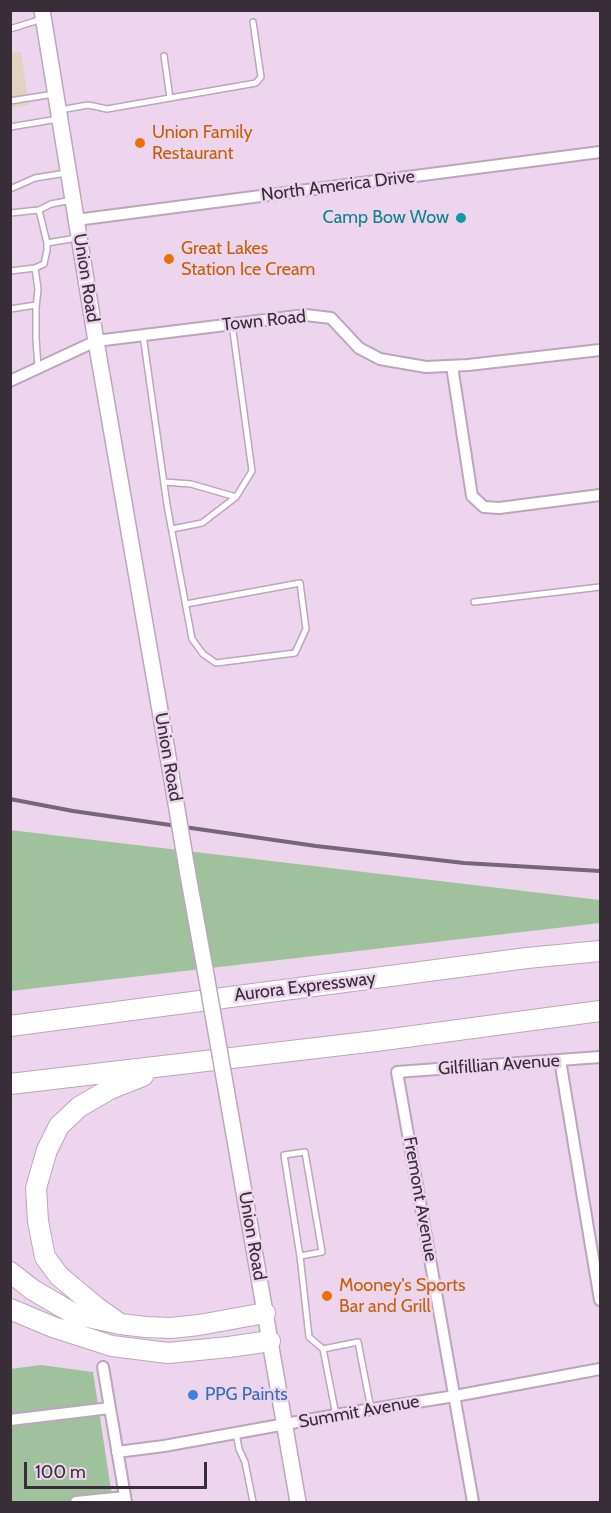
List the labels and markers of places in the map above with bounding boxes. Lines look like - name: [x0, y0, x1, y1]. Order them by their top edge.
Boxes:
- place label: Union Family Restaurant: [152, 122, 252, 164]
- marker: Union Family Restaurant: [133, 136, 147, 150]
- place label: Camp Bow Wow: [323, 207, 449, 229]
- marker: Camp Bow Wow: [454, 211, 468, 225]
- place label: Great Lakes Station Ice Cream: [181, 238, 315, 280]
- marker: Great Lakes Station Ice Cream: [162, 252, 176, 266]
- place label: Mooney's Sports Bar and Grill: [339, 1275, 465, 1318]
- marker: Mooney's Sports Bar and Grill: [320, 1289, 334, 1303]
- place label: PPG Paints: [205, 1384, 288, 1406]
- marker: PPG Paints: [186, 1388, 200, 1402]

